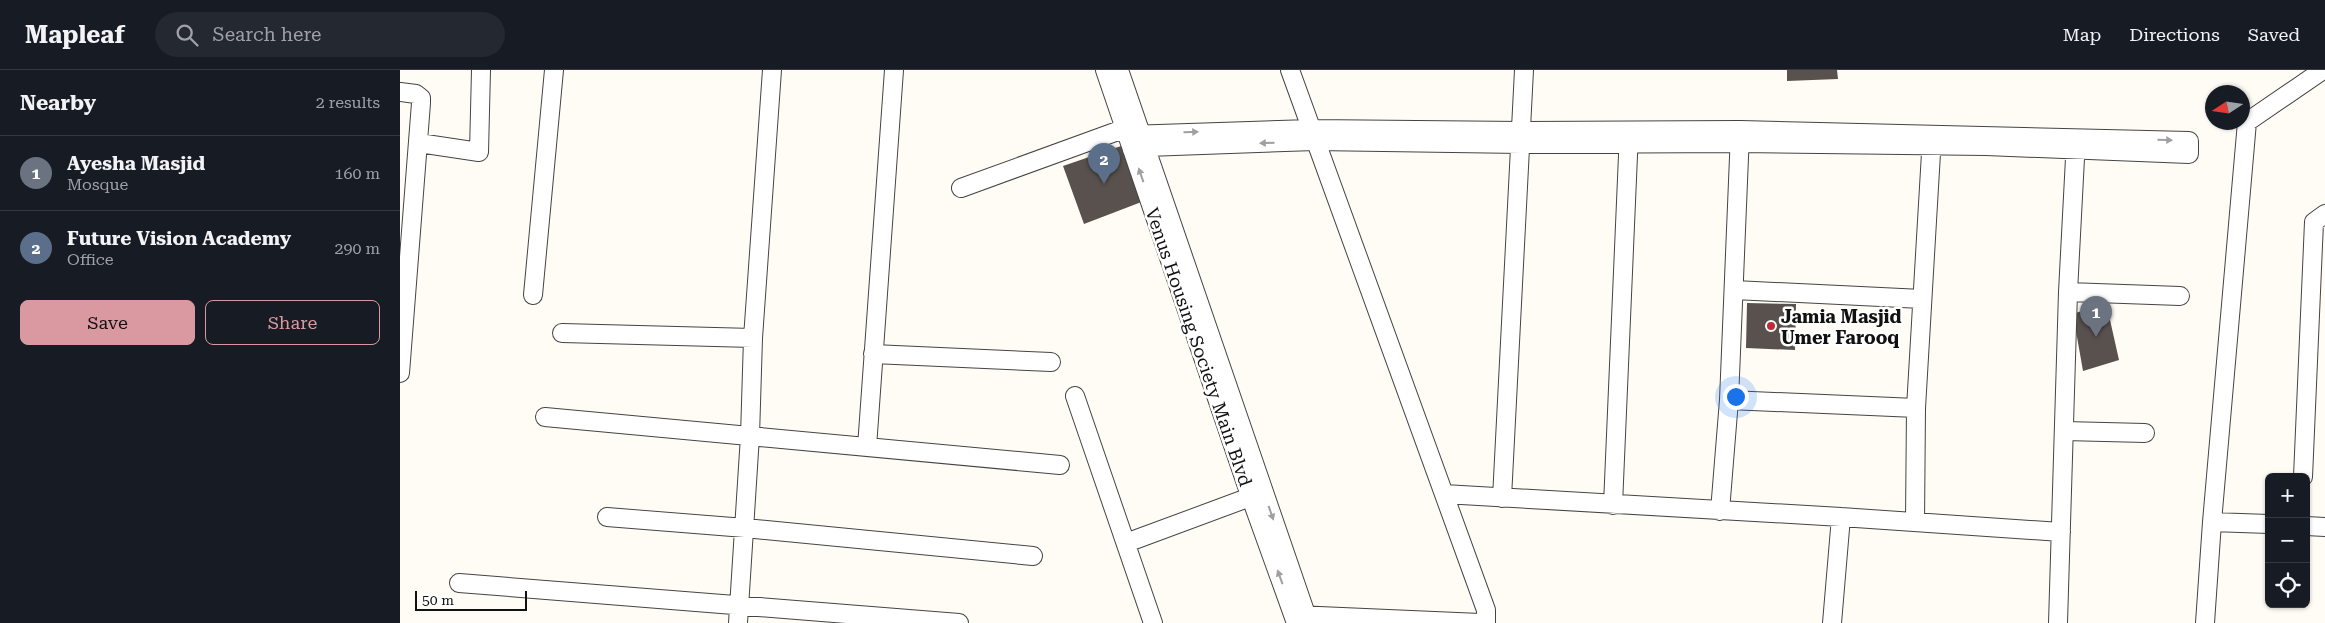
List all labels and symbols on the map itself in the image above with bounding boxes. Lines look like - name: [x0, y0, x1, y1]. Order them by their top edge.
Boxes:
- north arrow: [2205, 85, 2250, 130]
- one-way arrow: [1183, 128, 1199, 136]
- one-way arrow: [2157, 137, 2173, 145]
- one-way arrow: [1258, 139, 1274, 147]
- pin: 2: [1088, 143, 1120, 184]
- one-way arrow: [1137, 168, 1144, 183]
- street label: Venus Housing Society Main Blvd: [1141, 205, 1257, 489]
- pin: 1: [2080, 296, 2112, 337]
- place label: Jamia Masjid Umer Farooq: [1781, 306, 1902, 348]
- marker: Jamia Masjid Umer Farooq: [1765, 320, 1777, 332]
- your location: [1723, 384, 1749, 410]
- one-way arrow: [1268, 506, 1275, 521]
- one-way arrow: [1275, 569, 1283, 584]
- scale bar: [415, 588, 528, 611]

